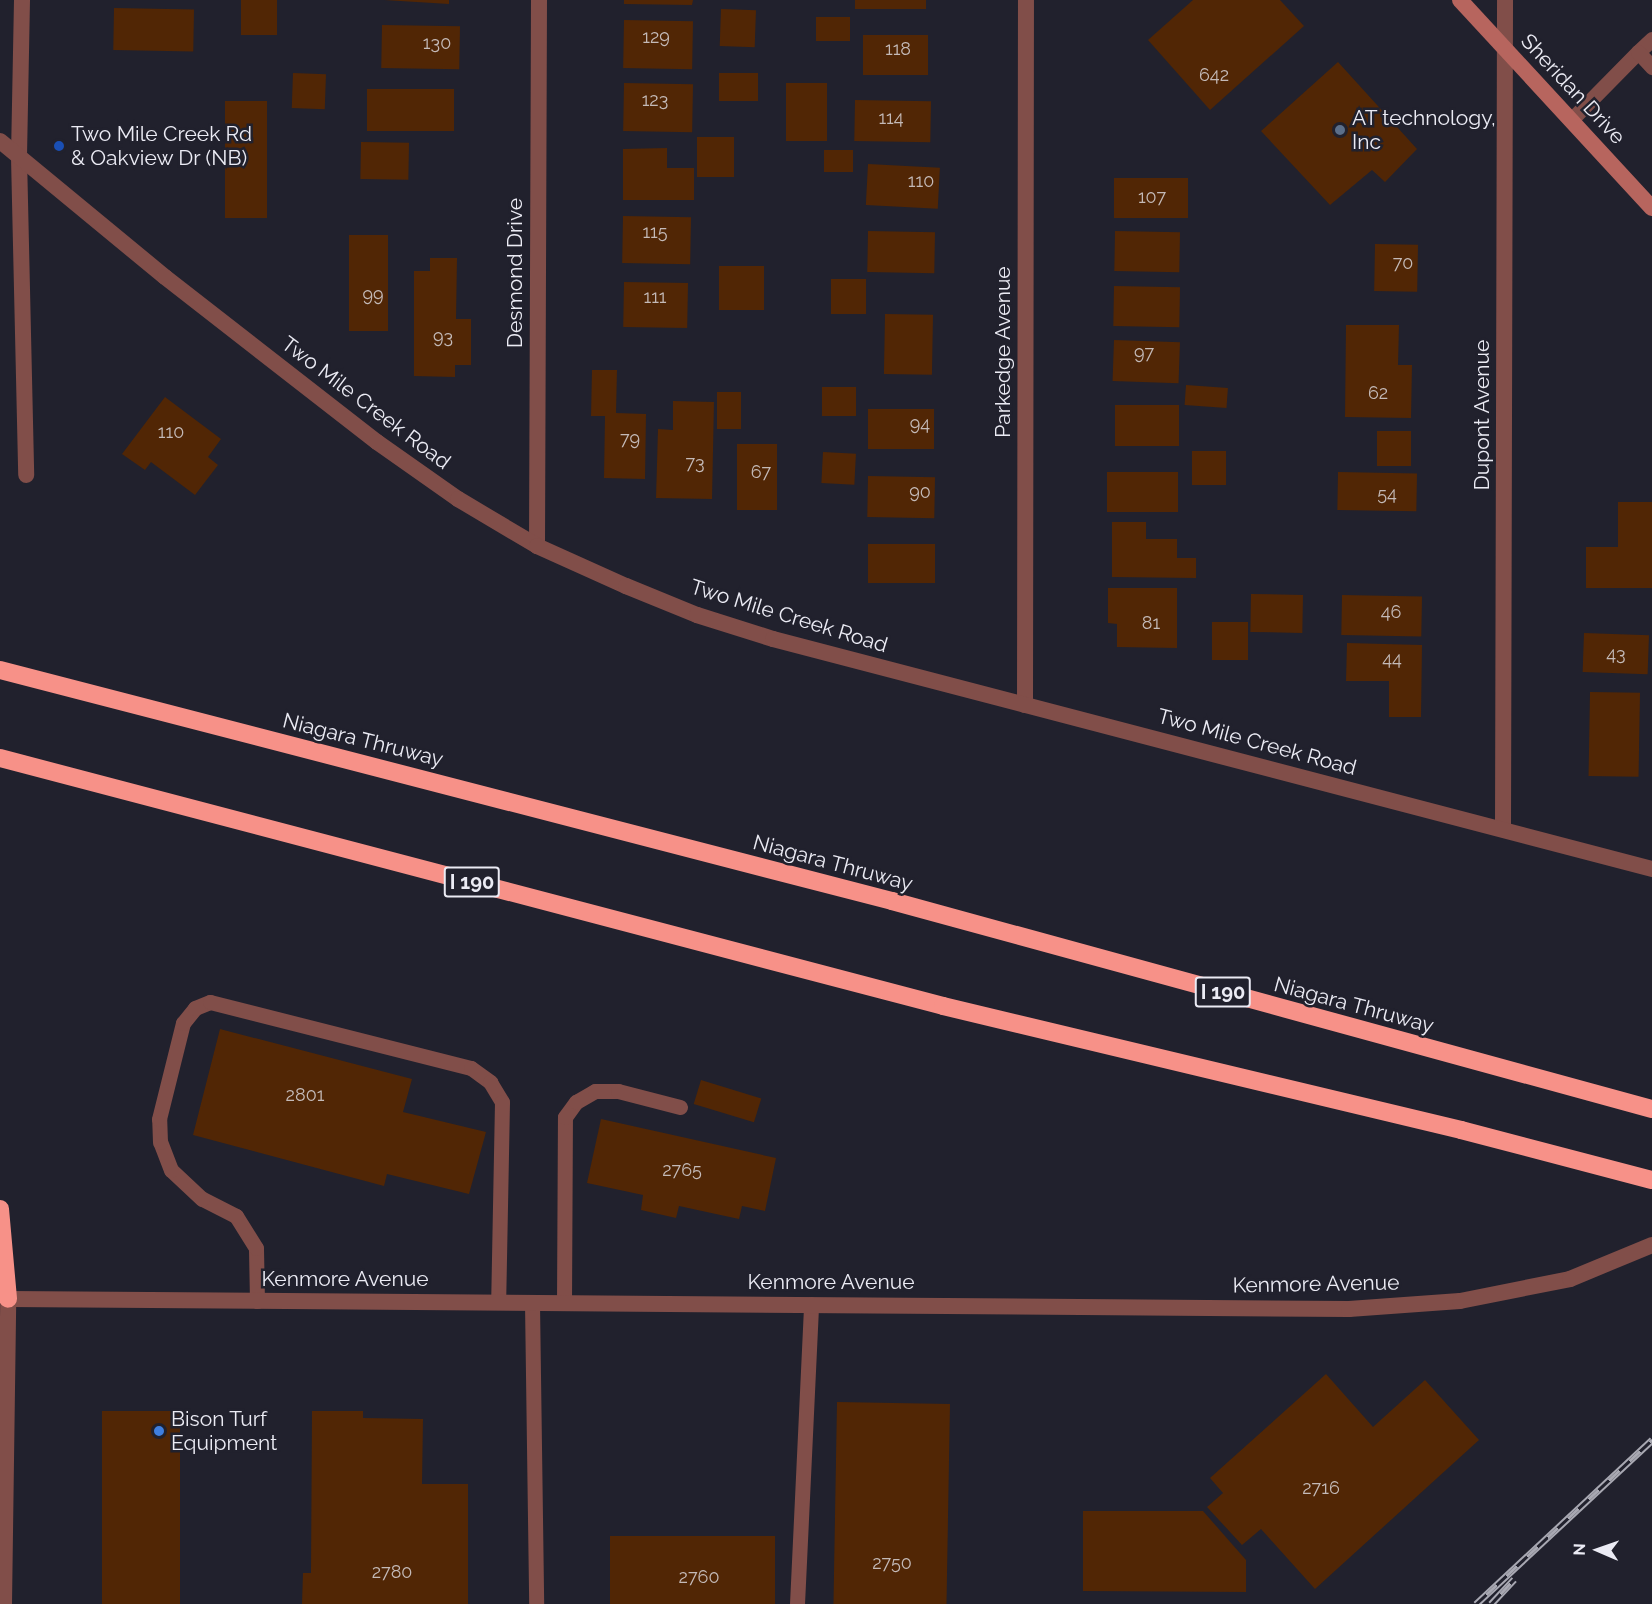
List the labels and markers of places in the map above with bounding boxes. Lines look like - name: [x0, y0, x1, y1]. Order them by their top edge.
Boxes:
- place label: AT technology, Inc: [1352, 105, 1496, 155]
- place label: Two Mile Creek Rd & Oakview Dr (NB): [71, 121, 252, 171]
- marker: AT technology, Inc: [1333, 123, 1347, 137]
- marker: Two Mile Creek Rd & Oakview Dr (NB): [52, 139, 66, 153]
- place label: Bison Turf Equipment: [171, 1406, 277, 1456]
- marker: Bison Turf Equipment: [152, 1424, 166, 1438]

